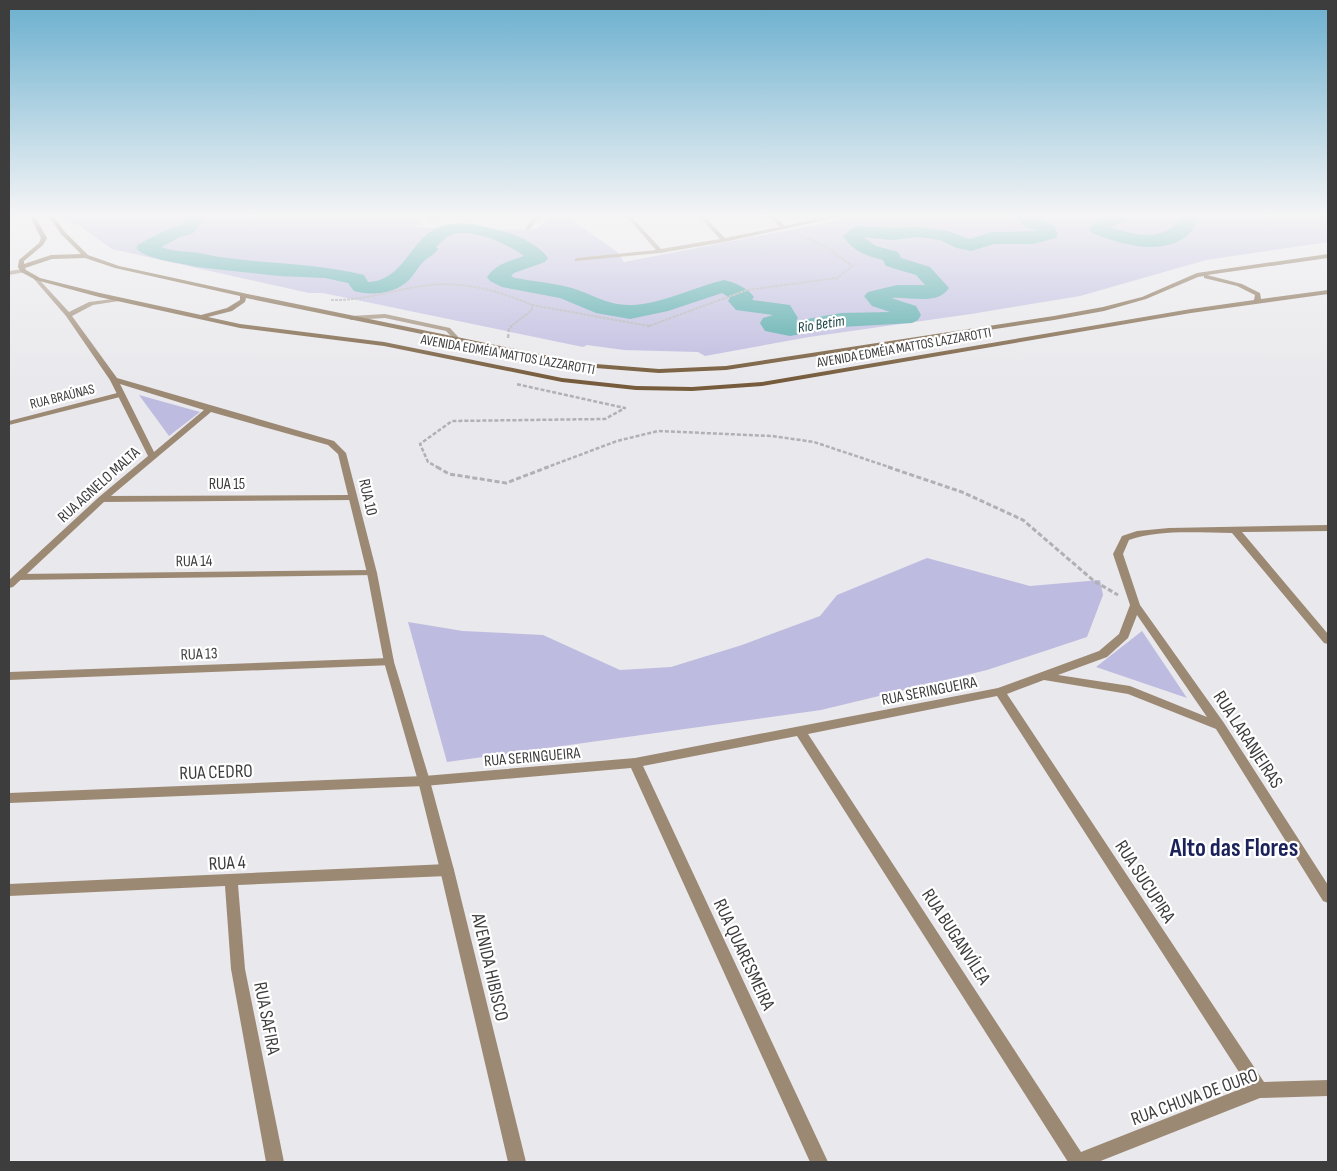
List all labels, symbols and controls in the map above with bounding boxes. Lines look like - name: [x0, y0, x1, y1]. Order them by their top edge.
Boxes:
- water label: Rio Betim: [796, 311, 846, 338]
- street label: AVENIDA EDMÉIA MATTOS LAZZAROTTI: [815, 324, 993, 371]
- street label: AVENIDA EDMÉIA MATTOS LAZZAROTTI: [418, 331, 596, 378]
- street label: RUA BRAÚNAS: [28, 380, 96, 413]
- street label: RUA AGNELO MALTA: [54, 443, 144, 527]
- street label: RUA 15: [209, 475, 245, 494]
- street label: RUA 10: [354, 477, 381, 518]
- street label: RUA 14: [175, 552, 213, 571]
- street label: RUA 13: [180, 644, 218, 665]
- street label: RUA SERINGUEIRA: [880, 673, 979, 710]
- street label: RUA LARANJEIRAS: [1208, 687, 1288, 793]
- street label: RUA SERINGUEIRA: [483, 744, 581, 771]
- street label: RUA CEDRO: [179, 760, 253, 785]
- district label: Alto das Flores: [1169, 833, 1298, 864]
- street label: RUA SUCUPIRA: [1110, 836, 1180, 928]
- street label: RUA 4: [208, 851, 246, 876]
- street label: RUA BUGANVÍLEA: [916, 885, 996, 990]
- street label: RUA QUARESMEIRA: [708, 895, 780, 1015]
- street label: AVENIDA HIBISCO: [466, 910, 513, 1024]
- street label: RUA SAFIRA: [248, 980, 285, 1057]
- street label: RUA CHUVA DE OURO: [1128, 1064, 1261, 1131]

